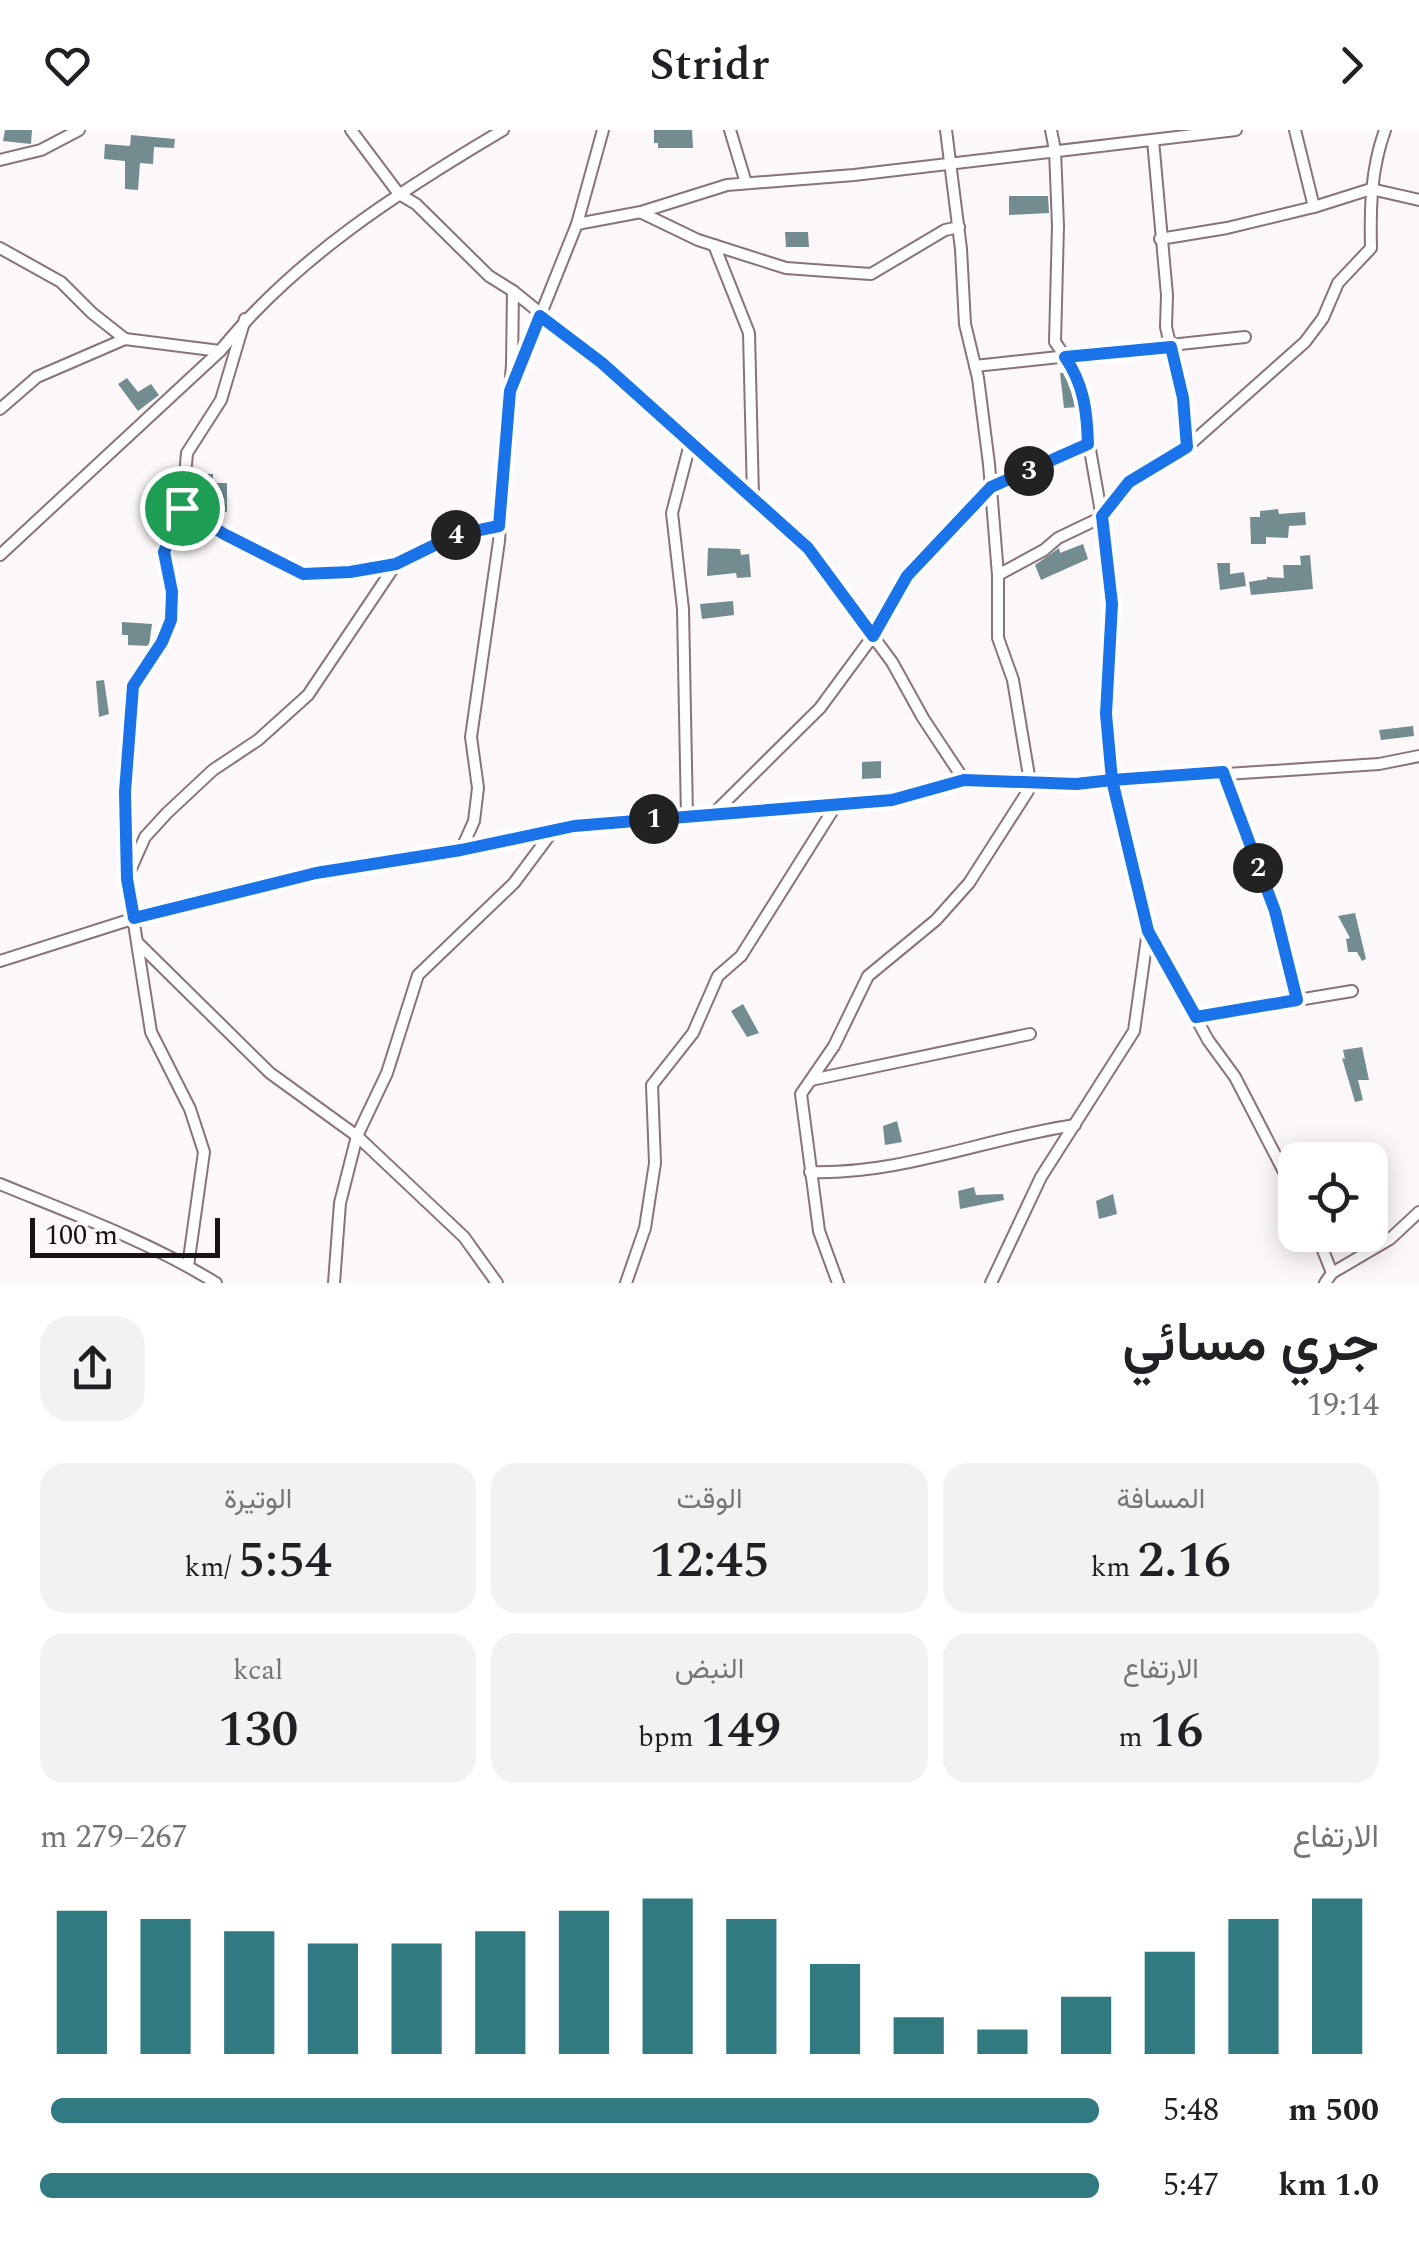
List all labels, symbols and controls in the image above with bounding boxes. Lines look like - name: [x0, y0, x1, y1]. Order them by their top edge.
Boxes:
- text: Stridr: [650, 31, 769, 100]
- icon: heart: [40, 38, 95, 93]
- icon: forward: [1324, 38, 1379, 93]
- pin: 3: [1004, 446, 1054, 496]
- text: 3: [1021, 449, 1037, 492]
- pin: [140, 466, 225, 551]
- icon: arrive: [155, 481, 210, 536]
- pin: 4: [431, 510, 481, 560]
- text: 4: [448, 513, 464, 556]
- pin: 1: [629, 794, 679, 844]
- text: 1: [646, 797, 662, 840]
- pin: 2: [1233, 843, 1283, 893]
- text: 2: [1250, 846, 1266, 889]
- map controls: [1278, 1142, 1388, 1252]
- button: locate: [1278, 1142, 1388, 1252]
- scale bar: [30, 1213, 220, 1258]
- text: 100 m: [45, 1214, 118, 1257]
- text: جري مسائي: [1122, 1302, 1379, 1385]
- button: share: [40, 1316, 145, 1421]
- text: 19:14: [1307, 1381, 1379, 1430]
- text: الوتيرة: [224, 1478, 292, 1521]
- text: الوقت: [677, 1478, 742, 1521]
- text: المسافة: [1116, 1478, 1205, 1521]
- text: 5:54: [238, 1523, 332, 1599]
- text: 12:45: [649, 1523, 770, 1599]
- text: 2.16: [1137, 1523, 1231, 1599]
- text: /km: [185, 1546, 238, 1589]
- text: km: [1091, 1546, 1137, 1589]
- text: النبض: [675, 1648, 744, 1691]
- text: الارتفاع: [1123, 1648, 1199, 1691]
- text: kcal: [233, 1649, 283, 1692]
- text: 130: [218, 1692, 298, 1768]
- text: 149: [701, 1693, 781, 1769]
- text: 16: [1150, 1693, 1203, 1769]
- text: bpm: [638, 1716, 701, 1759]
- text: m: [1118, 1716, 1150, 1759]
- text: 267–279 m: [40, 1813, 188, 1862]
- text: الارتفاع: [1292, 1813, 1379, 1862]
- text: 5:48: [1163, 2086, 1219, 2135]
- text: 500 m: [1288, 2086, 1379, 2135]
- text: 5:47: [1163, 2161, 1219, 2210]
- text: 1.0 km: [1278, 2161, 1379, 2210]

